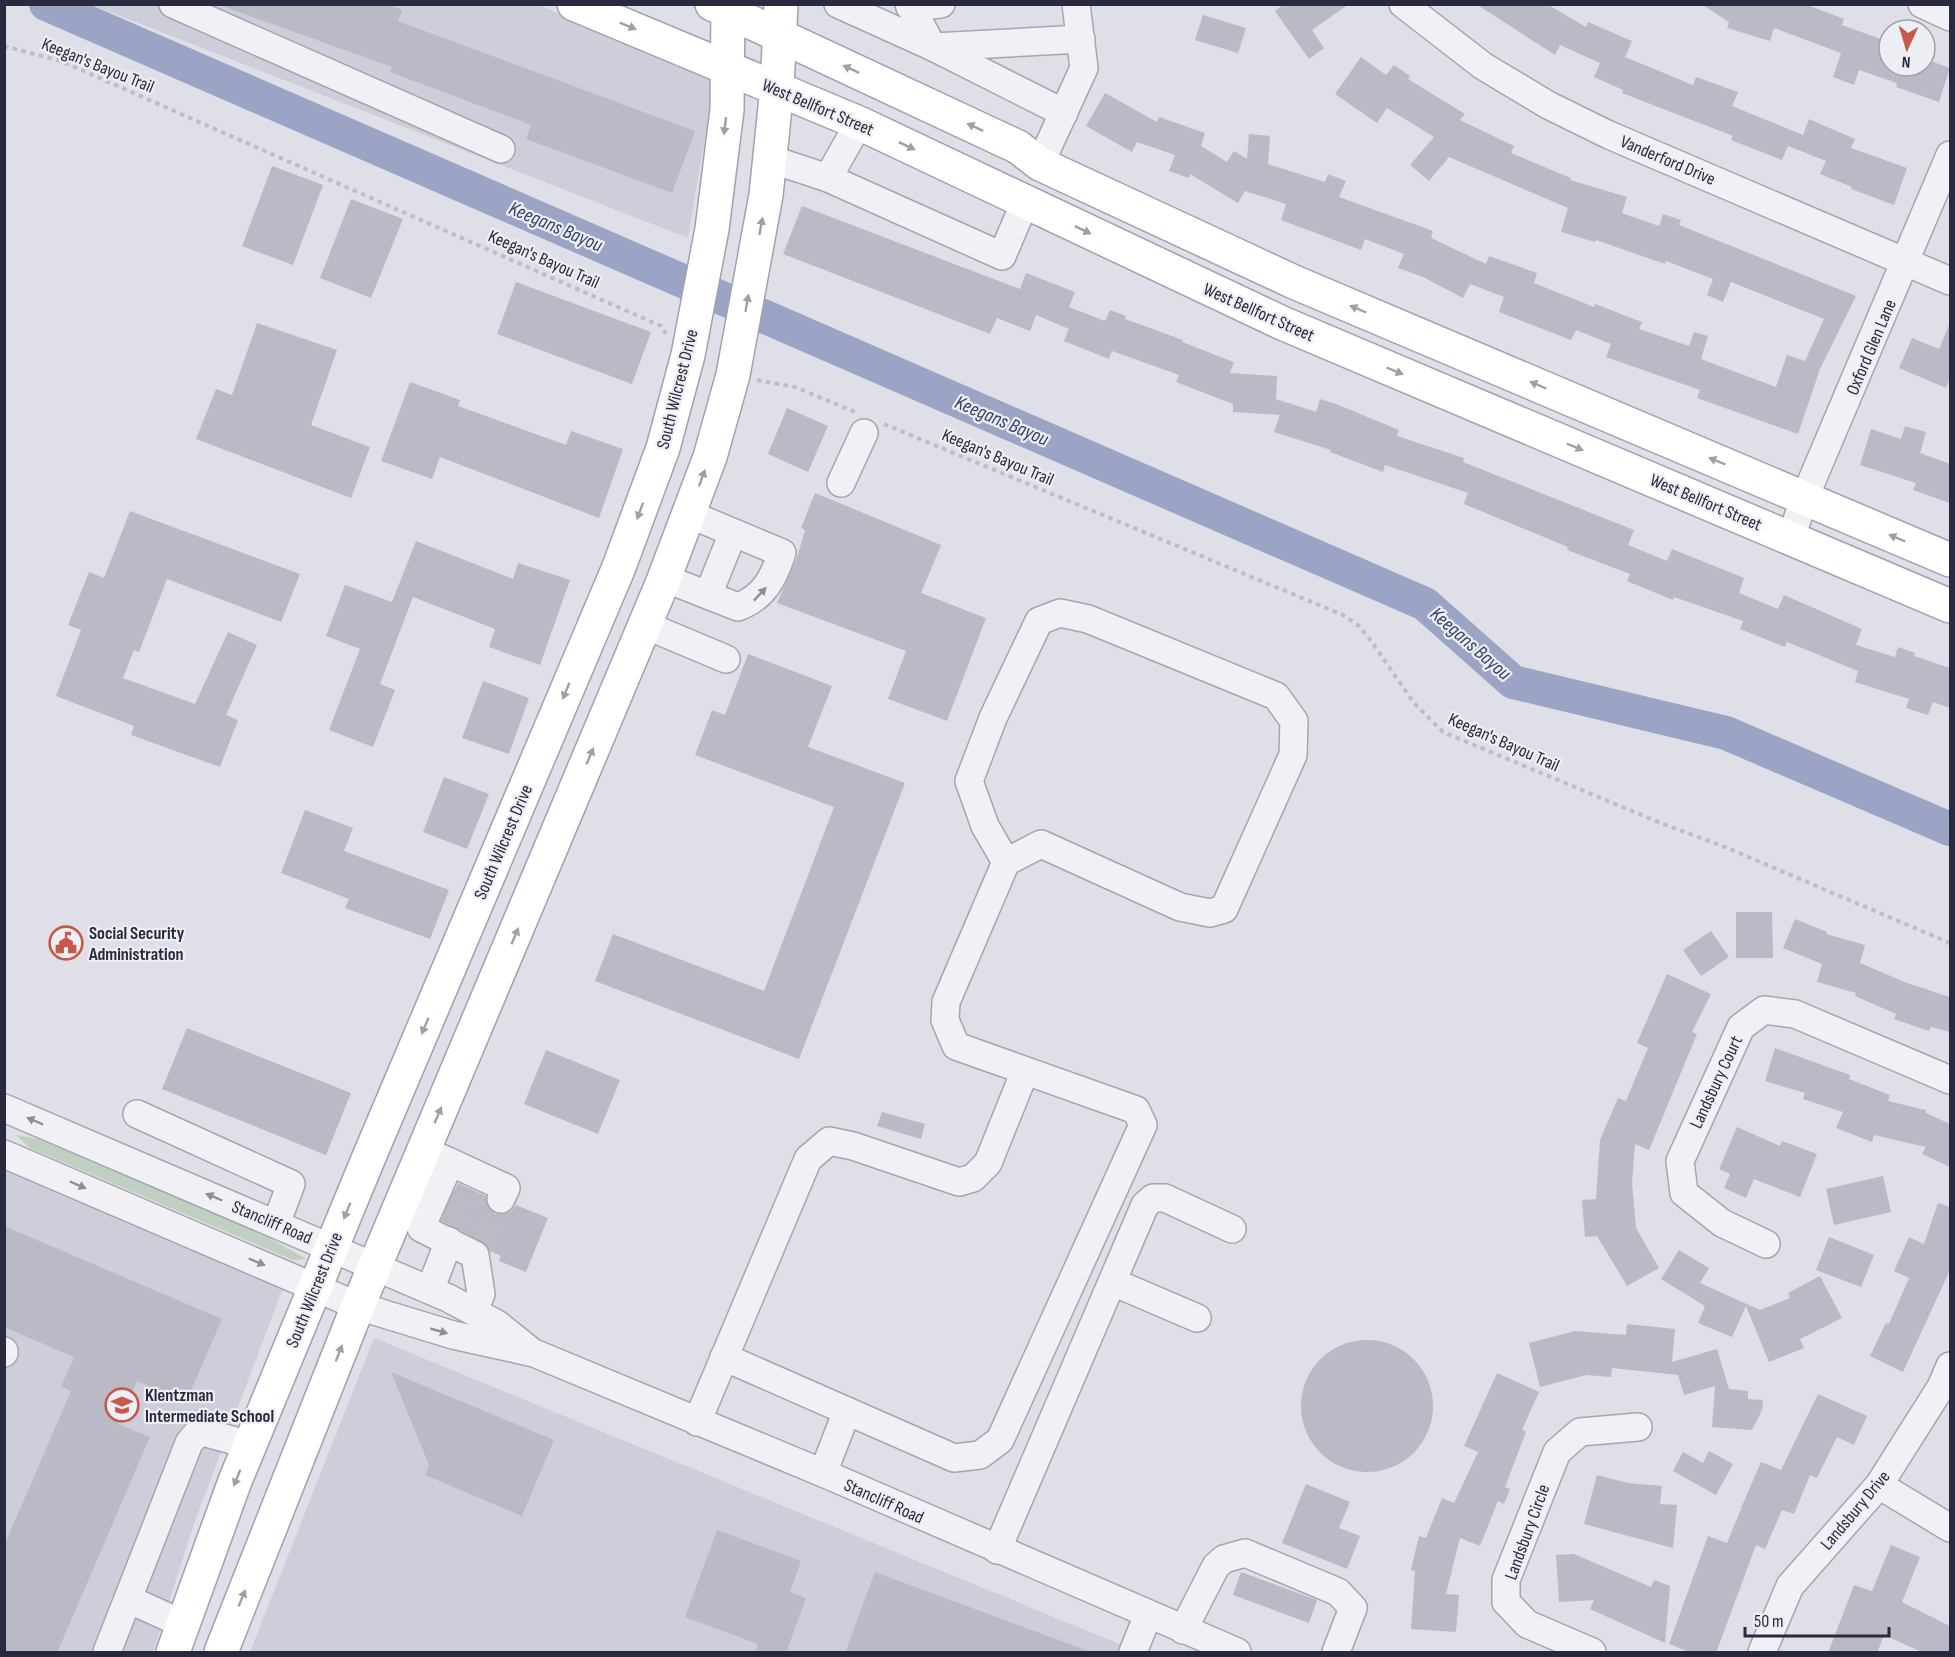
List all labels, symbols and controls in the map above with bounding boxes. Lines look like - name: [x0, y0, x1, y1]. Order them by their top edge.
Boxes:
- north arrow: [1877, 18, 1937, 78]
- one-way arrow: [619, 22, 637, 32]
- street label: Keegan's Bayou Trail: [39, 33, 157, 98]
- text: N: [1901, 52, 1911, 71]
- one-way arrow: [842, 63, 860, 73]
- street label: West Bellfort Street: [759, 74, 877, 141]
- one-way arrow: [720, 117, 730, 136]
- one-way arrow: [966, 122, 983, 131]
- street label: Vanderford Drive: [1617, 131, 1719, 190]
- one-way arrow: [899, 142, 916, 151]
- water label: Keegans Bayou: [505, 196, 607, 258]
- one-way arrow: [756, 216, 765, 235]
- street label: Keegan's Bayou Trail: [485, 226, 603, 293]
- one-way arrow: [1075, 226, 1092, 235]
- street label: West Bellfort Street: [1200, 279, 1318, 347]
- one-way arrow: [743, 293, 752, 312]
- street label: Oxford Glen Lane: [1842, 296, 1901, 398]
- one-way arrow: [1349, 304, 1367, 313]
- street label: South Wilcrest Drive: [652, 327, 703, 451]
- one-way arrow: [1386, 367, 1404, 376]
- one-way arrow: [1529, 380, 1546, 389]
- water label: Keegans Bayou: [951, 390, 1053, 452]
- street label: Keegan's Bayou Trail: [939, 424, 1057, 490]
- one-way arrow: [1566, 442, 1584, 452]
- one-way arrow: [1708, 456, 1726, 466]
- one-way arrow: [698, 469, 708, 487]
- street label: West Bellfort Street: [1647, 469, 1765, 536]
- one-way arrow: [634, 502, 644, 520]
- one-way arrow: [1887, 533, 1905, 543]
- one-way arrow: [752, 587, 766, 601]
- water label: Keegans Bayou: [1425, 602, 1516, 686]
- one-way arrow: [562, 683, 571, 700]
- street label: Keegan's Bayou Trail: [1445, 709, 1563, 776]
- one-way arrow: [586, 747, 595, 765]
- street label: South Wilcrest Drive: [470, 782, 537, 903]
- place label: Social Security Administration: [88, 923, 185, 965]
- public building icon: Social Security Administration: [48, 925, 84, 961]
- one-way arrow: [510, 927, 519, 944]
- one-way arrow: [421, 1017, 430, 1034]
- street label: Landsbury Court: [1686, 1032, 1747, 1132]
- one-way arrow: [434, 1106, 443, 1124]
- one-way arrow: [25, 1116, 43, 1126]
- one-way arrow: [69, 1180, 87, 1190]
- one-way arrow: [205, 1192, 223, 1202]
- street label: Stancliff Road: [228, 1196, 315, 1249]
- one-way arrow: [342, 1202, 351, 1220]
- street label: South Wilcrest Drive: [282, 1229, 347, 1351]
- one-way arrow: [248, 1258, 265, 1267]
- one-way arrow: [430, 1327, 448, 1336]
- one-way arrow: [335, 1344, 344, 1362]
- place label: Klentzman Intermediate School: [145, 1385, 274, 1427]
- school or university icon: Klentzman Intermediate School: [104, 1387, 140, 1423]
- street label: Landsbury Drive: [1816, 1466, 1895, 1554]
- one-way arrow: [232, 1469, 242, 1487]
- street label: Stancliff Road: [841, 1475, 927, 1528]
- street label: Landsbury Circle: [1500, 1482, 1554, 1583]
- one-way arrow: [238, 1589, 247, 1607]
- scale bar: [1745, 1600, 1889, 1638]
- text: 50 m: [1754, 1611, 1784, 1632]

